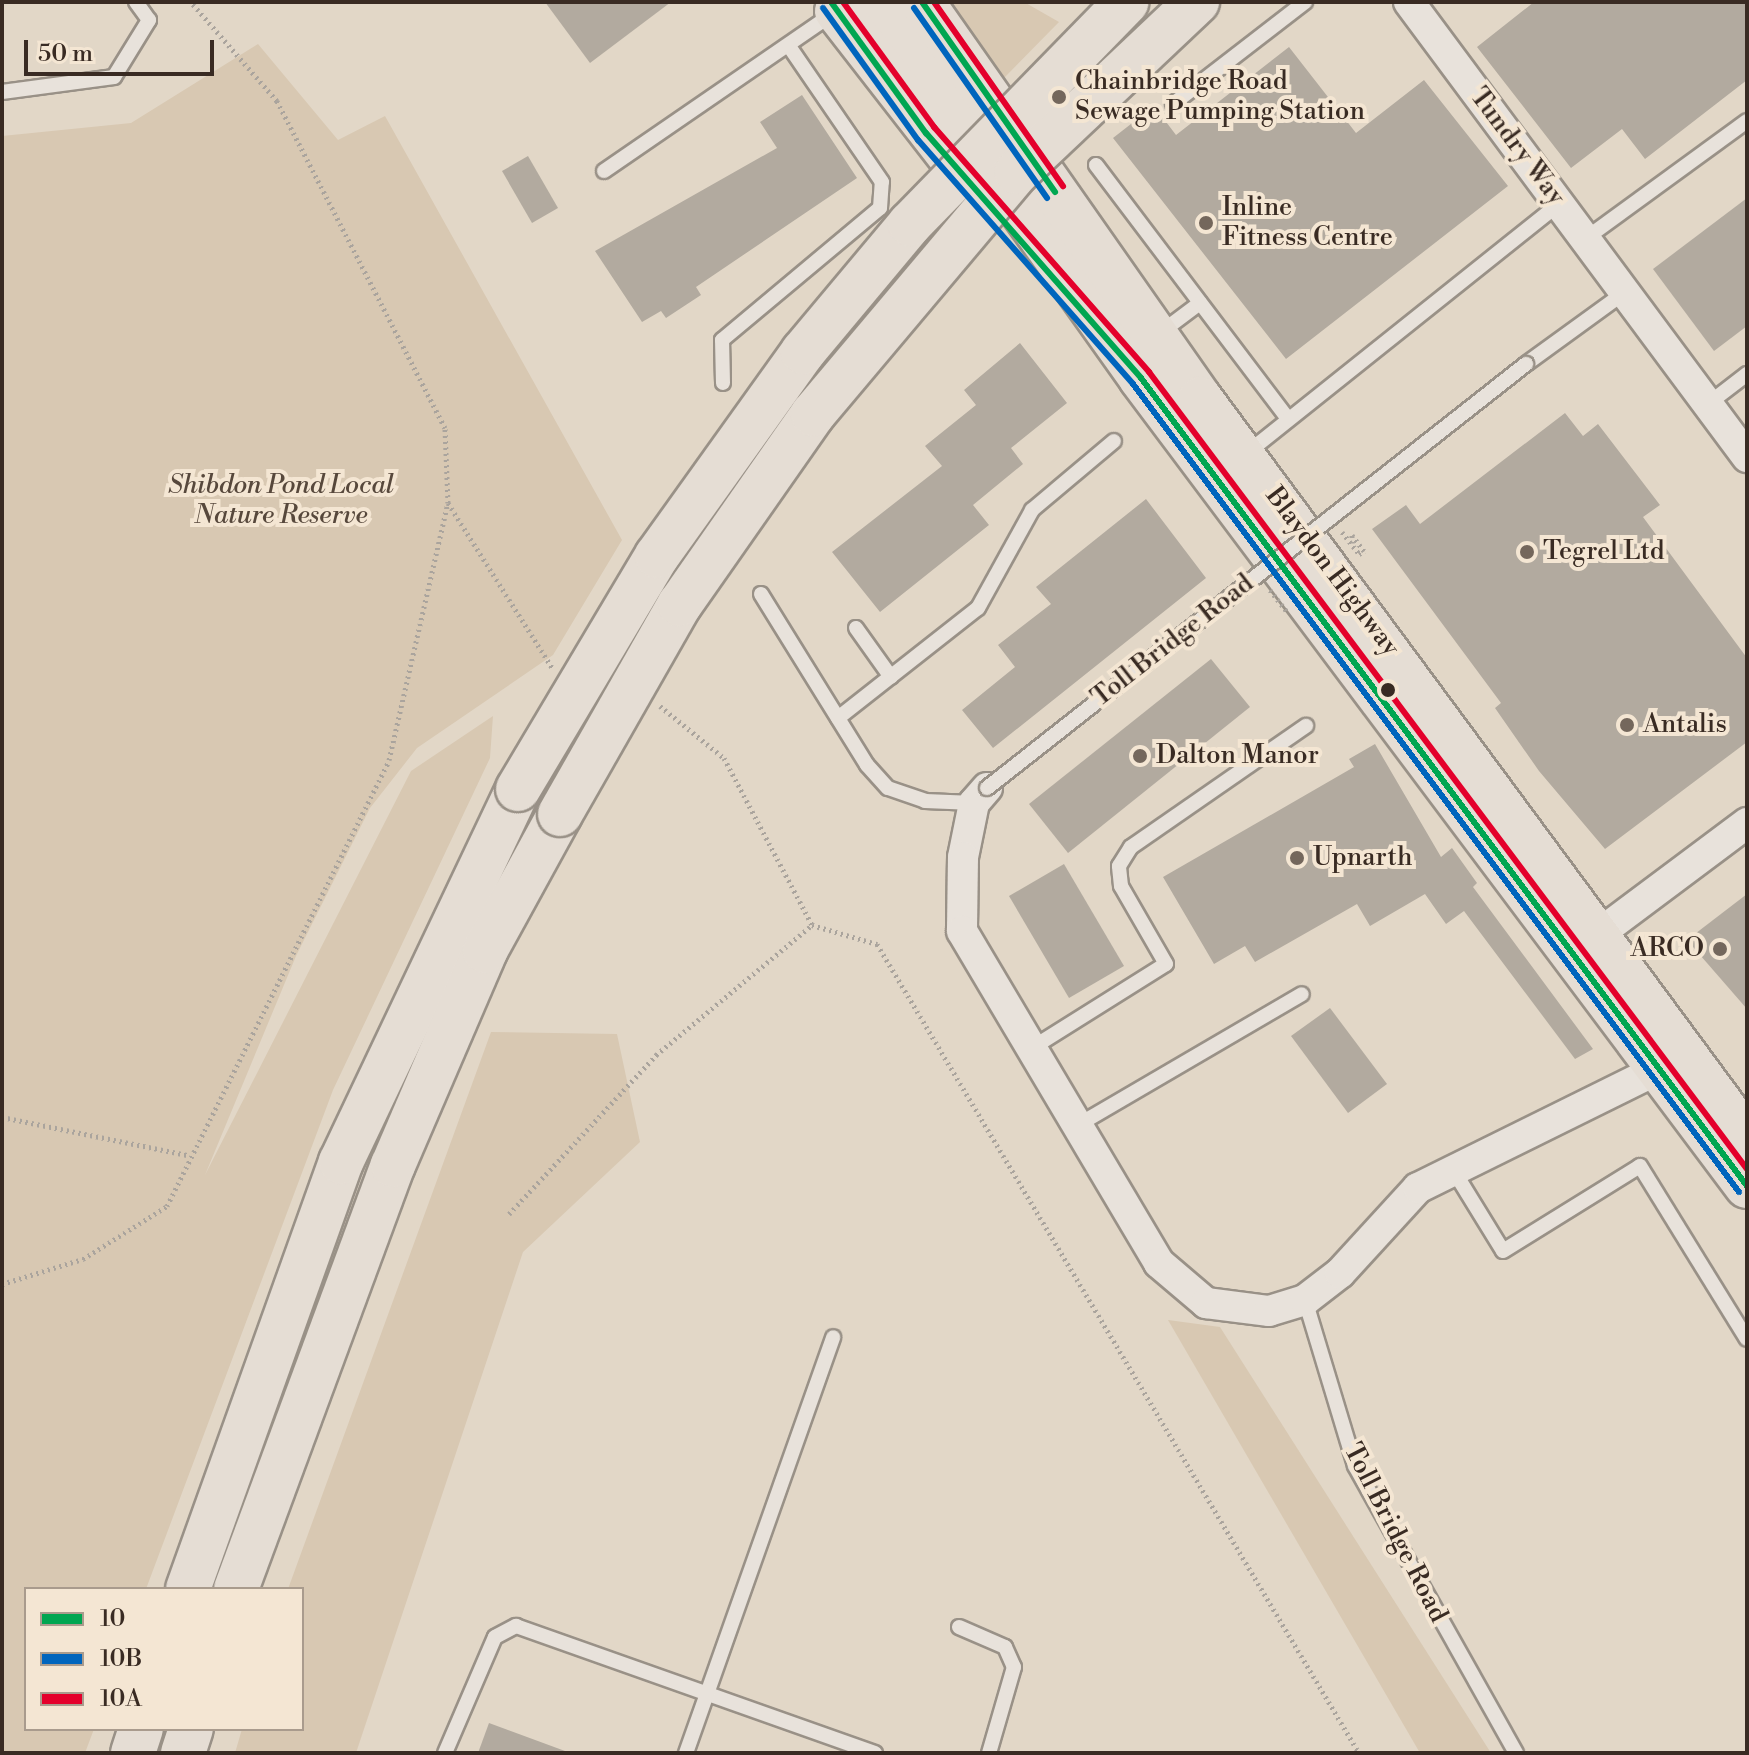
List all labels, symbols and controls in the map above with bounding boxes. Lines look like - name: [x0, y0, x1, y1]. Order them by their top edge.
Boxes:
- scale bar: [28, 24, 218, 74]
- text: 50 m: [38, 39, 93, 69]
- place label: Chainbridge Road Sewage Pumping Station: [1075, 66, 1365, 128]
- street label: Tundry Way: [1463, 82, 1571, 212]
- marker: Chainbridge Road Sewage Pumping Station: [1050, 88, 1068, 106]
- place label: Inline Fitness Centre: [1222, 192, 1393, 254]
- marker: Inline Fitness Centre: [1197, 214, 1215, 232]
- park label: Shibdon Pond Local Nature Reserve: [168, 470, 394, 532]
- street label: Blaydon Highway: [1258, 481, 1406, 663]
- place label: Tegrel Ltd: [1543, 536, 1665, 568]
- marker: Tegrel Ltd: [1518, 543, 1536, 561]
- street label: Toll Bridge Road: [1086, 568, 1260, 714]
- unlabelled marker: [1380, 682, 1396, 698]
- place label: Antalis: [1643, 709, 1727, 741]
- marker: Antalis: [1618, 716, 1636, 734]
- place label: Dalton Manor: [1156, 740, 1319, 772]
- marker: Dalton Manor: [1131, 747, 1149, 765]
- place label: Upnarth: [1313, 842, 1412, 874]
- marker: Upnarth: [1288, 849, 1306, 867]
- place label: ARCO: [1630, 933, 1704, 965]
- marker: ARCO: [1711, 940, 1729, 958]
- street label: Toll Bridge Road: [1336, 1438, 1454, 1628]
- legend: [24, 1587, 304, 1731]
- text: 10: [100, 1604, 126, 1634]
- text: 10B: [100, 1644, 142, 1674]
- text: 10A: [100, 1684, 142, 1714]

